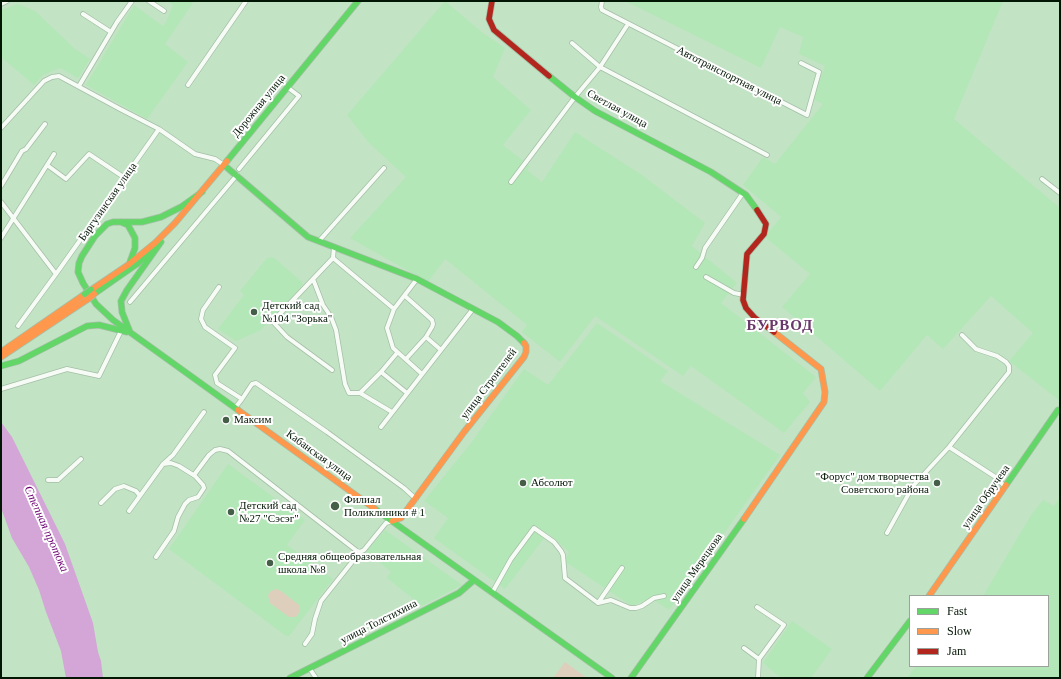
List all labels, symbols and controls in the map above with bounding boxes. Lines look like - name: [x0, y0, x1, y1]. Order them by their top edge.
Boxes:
- street label: Автотранспортная улица: [674, 44, 784, 108]
- street label: Дорожная улица: [230, 72, 288, 140]
- street label: Светлая улица: [584, 87, 650, 131]
- street label: Баргузинская улица: [76, 160, 140, 244]
- place label: Детский сад №104 "Зорька": [262, 299, 332, 325]
- marker: Детский сад №104 "Зорька": [249, 307, 259, 317]
- district label: БУРВОД: [747, 317, 813, 335]
- street label: улица Строителей: [458, 346, 520, 422]
- place label: Максим: [234, 413, 271, 427]
- marker: Максим: [221, 415, 231, 425]
- street label: Кабанская улица: [283, 428, 355, 484]
- street label: улица Обручева: [959, 463, 1013, 531]
- place label: "Форус" дом творчества Советского района: [816, 470, 929, 496]
- place label: Абсолют: [531, 476, 573, 490]
- marker: Абсолют: [518, 478, 528, 488]
- marker: "Форус" дом творчества Советского района: [932, 478, 942, 488]
- water label: Степная протока: [21, 484, 71, 574]
- place label: Филиал Поликлиники # 1: [344, 493, 425, 519]
- place label: Детский сад №27 "Сэсэг": [239, 499, 299, 525]
- marker: Филиал Поликлиники # 1: [329, 500, 341, 512]
- marker: Детский сад №27 "Сэсэг": [226, 507, 236, 517]
- street label: улица Мерецкова: [668, 531, 726, 605]
- place label: Средняя общеобразовательная школа №8: [278, 550, 421, 576]
- marker: Средняя общеобразовательная школа №8: [265, 558, 275, 568]
- legend: [909, 595, 1049, 667]
- street label: улица Толстихина: [338, 597, 420, 647]
- text: Fast: [947, 604, 967, 618]
- text: Slow: [947, 624, 972, 638]
- text: Jam: [947, 644, 966, 658]

